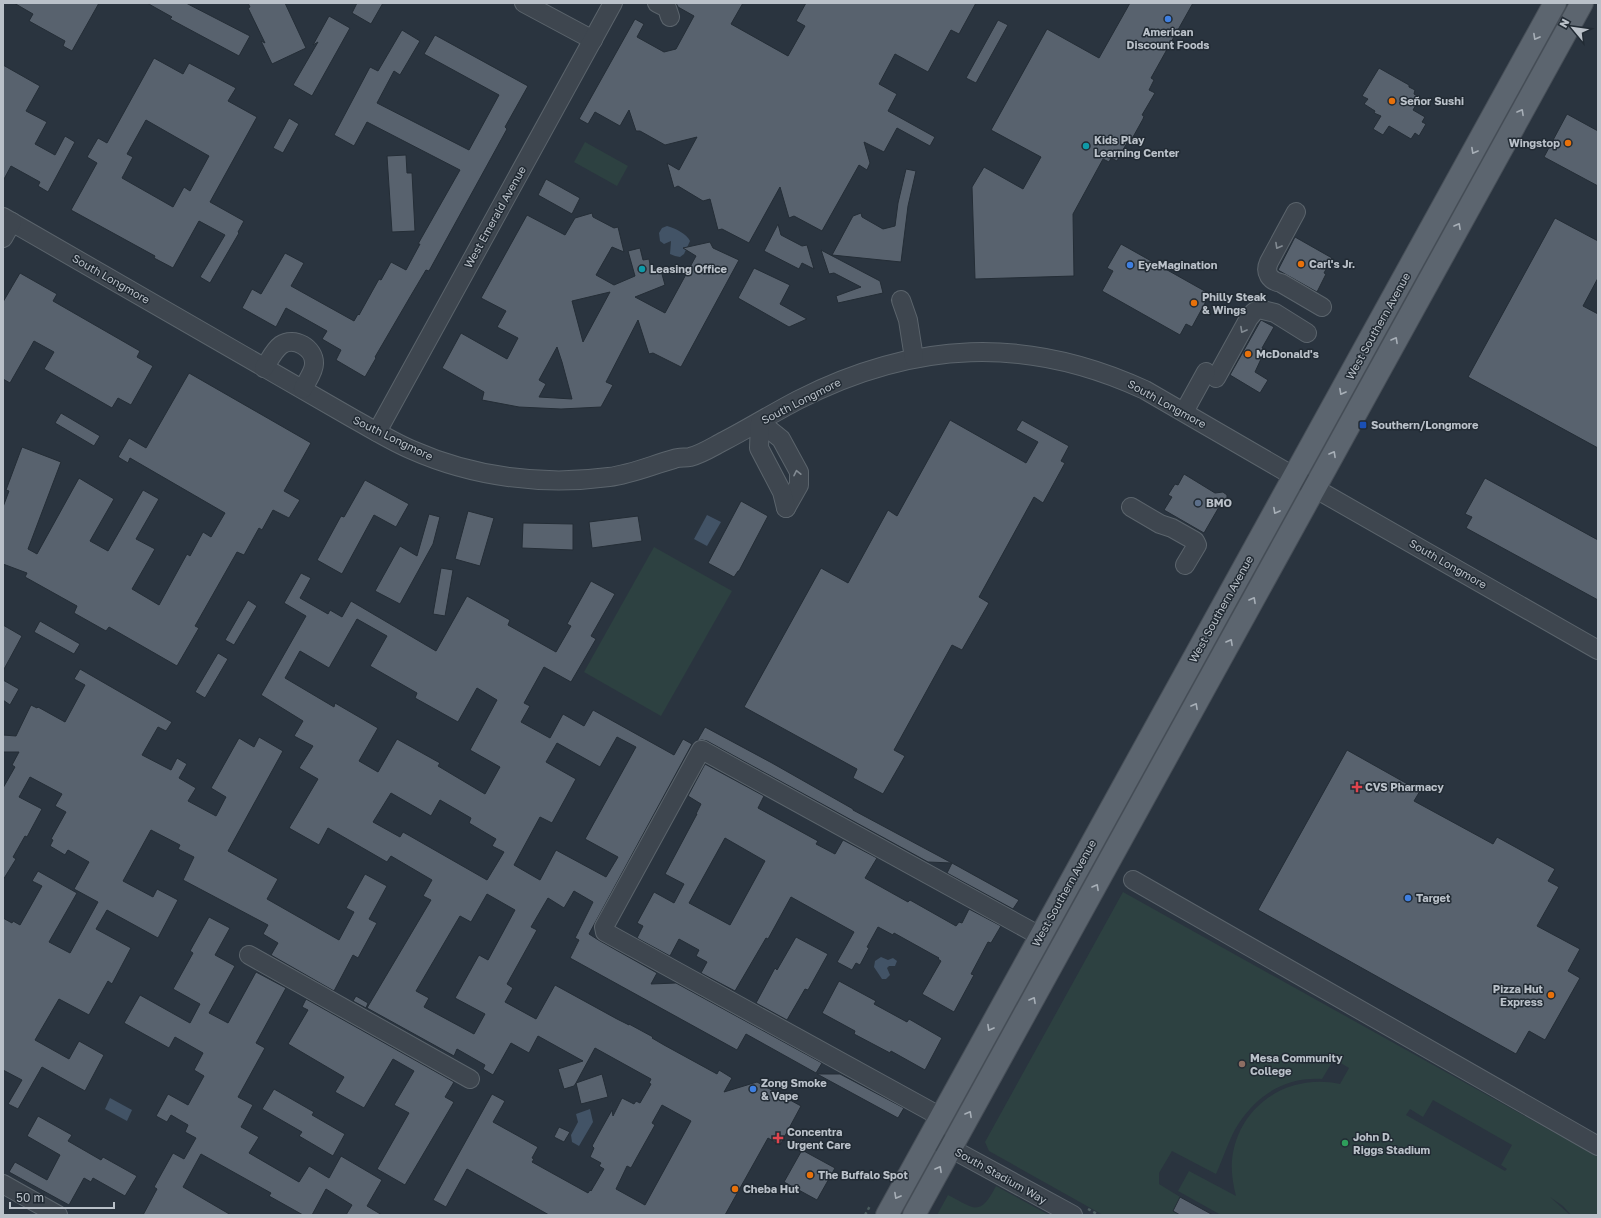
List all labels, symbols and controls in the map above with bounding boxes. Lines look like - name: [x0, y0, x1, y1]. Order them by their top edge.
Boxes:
- north arrow: [1553, 8, 1593, 48]
- marker: American Discount Foods: [1163, 14, 1173, 24]
- text: N: [1556, 16, 1572, 30]
- place label: American Discount Foods: [1127, 25, 1209, 51]
- one-way arrow: [1534, 33, 1541, 40]
- place label: Señor Sushi: [1400, 94, 1464, 107]
- marker: Señor Sushi: [1387, 96, 1397, 106]
- one-way arrow: [1517, 109, 1524, 117]
- place label: Kids Play Learning Center: [1094, 133, 1180, 159]
- place label: Wingstop: [1509, 136, 1560, 149]
- marker: Wingstop: [1563, 138, 1573, 148]
- marker: Kids Play Learning Center: [1081, 141, 1091, 151]
- one-way arrow: [1471, 147, 1478, 154]
- street label: West Emerald Avenue: [461, 164, 528, 270]
- one-way arrow: [1454, 223, 1461, 230]
- one-way arrow: [1275, 242, 1282, 249]
- street label: South Longmore: [70, 251, 152, 306]
- place label: Carl's Jr.: [1309, 257, 1355, 270]
- place label: EyeMagination: [1138, 258, 1218, 271]
- marker: Carl's Jr.: [1296, 259, 1306, 269]
- marker: EyeMagination: [1125, 260, 1135, 270]
- place label: Leasing Office: [650, 262, 728, 275]
- marker: Leasing Office: [637, 264, 647, 274]
- street label: West Southern Avenue: [1343, 270, 1412, 381]
- place label: Philly Steak & Wings: [1202, 290, 1267, 316]
- marker: Philly Steak & Wings: [1189, 298, 1199, 308]
- one-way arrow: [1241, 325, 1248, 333]
- one-way arrow: [1391, 337, 1398, 344]
- place label: McDonald's: [1256, 347, 1319, 360]
- marker: McDonald's: [1243, 349, 1253, 359]
- street label: South Longmore: [759, 375, 843, 426]
- street label: South Longmore: [1126, 377, 1209, 430]
- one-way arrow: [1339, 387, 1346, 395]
- street label: South Longmore: [351, 413, 435, 463]
- place label: Southern/Longmore: [1371, 418, 1479, 431]
- marker: Southern/Longmore: [1358, 420, 1368, 430]
- one-way arrow: [1328, 451, 1335, 458]
- one-way arrow: [794, 470, 802, 476]
- place label: BMO: [1206, 496, 1232, 509]
- marker: BMO: [1193, 498, 1203, 508]
- one-way arrow: [1273, 507, 1280, 514]
- street label: South Longmore: [1407, 536, 1489, 591]
- street label: West Southern Avenue: [1186, 553, 1255, 664]
- one-way arrow: [1248, 597, 1256, 604]
- one-way arrow: [1225, 639, 1233, 646]
- one-way arrow: [1190, 703, 1197, 710]
- place label: CVS Pharmacy: [1365, 780, 1444, 793]
- marker: CVS Pharmacy: [1352, 782, 1362, 792]
- street label: West Southern Avenue: [1029, 837, 1098, 948]
- one-way arrow: [1091, 884, 1098, 891]
- place label: Target: [1416, 891, 1451, 904]
- marker: Target: [1403, 893, 1413, 903]
- place label: Pizza Hut Express: [1493, 982, 1544, 1008]
- marker: Pizza Hut Express: [1546, 990, 1556, 1000]
- one-way arrow: [1028, 997, 1035, 1005]
- one-way arrow: [987, 1024, 994, 1031]
- place label: Mesa Community College: [1250, 1051, 1343, 1077]
- marker: Mesa Community College: [1237, 1059, 1247, 1069]
- place label: Zong Smoke & Vape: [761, 1076, 827, 1102]
- marker: Zong Smoke & Vape: [748, 1084, 758, 1094]
- one-way arrow: [965, 1111, 972, 1118]
- place label: Concentra Urgent Care: [787, 1125, 852, 1151]
- place label: John D. Riggs Stadium: [1353, 1130, 1430, 1156]
- marker: Concentra Urgent Care: [772, 1132, 784, 1144]
- marker: John D. Riggs Stadium: [1340, 1138, 1350, 1148]
- street label: South Stadium Way: [953, 1145, 1049, 1206]
- one-way arrow: [934, 1166, 942, 1174]
- place label: The Buffalo Spot: [818, 1168, 908, 1181]
- marker: The Buffalo Spot: [805, 1170, 815, 1180]
- place label: Cheba Hut: [743, 1182, 800, 1195]
- scale bar: [10, 1184, 114, 1210]
- marker: Cheba Hut: [730, 1184, 740, 1194]
- text: 50 m: [16, 1190, 44, 1205]
- one-way arrow: [895, 1191, 902, 1199]

